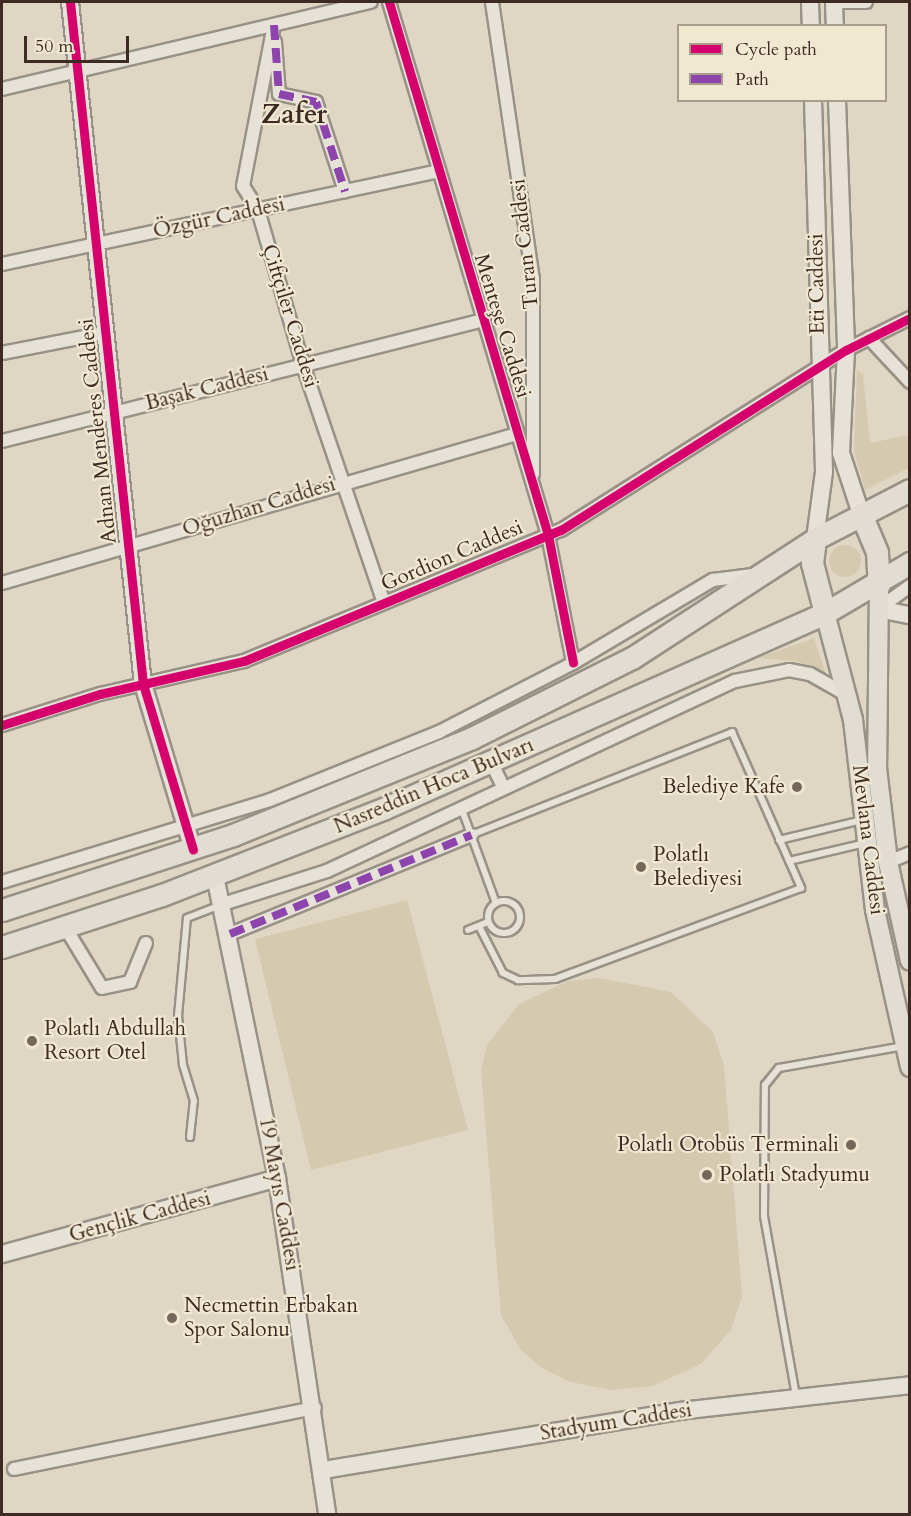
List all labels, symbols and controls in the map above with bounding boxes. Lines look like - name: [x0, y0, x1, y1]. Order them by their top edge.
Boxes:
- scale bar: [27, 24, 132, 62]
- legend: [677, 24, 887, 102]
- text: 50 m: [35, 34, 74, 59]
- text: Cycle path: [735, 37, 817, 62]
- text: Path: [735, 67, 769, 92]
- district label: Zafer: [261, 99, 327, 131]
- street label: Turan Caddesi: [506, 177, 544, 311]
- street label: Özgür Caddesi: [151, 192, 287, 244]
- street label: Eti Caddesi: [804, 233, 830, 335]
- street label: Çiftçiler Caddesi: [256, 241, 324, 391]
- street label: Menteşe Caddesi: [468, 251, 536, 401]
- street label: Adnan Menderes Caddesi: [74, 317, 122, 545]
- street label: Başak Caddesi: [143, 361, 271, 417]
- street label: Oğuzhan Caddesi: [179, 472, 339, 542]
- street label: Gordion Caddesi: [377, 515, 527, 597]
- street label: Nasreddin Hoca Bulvarı: [330, 732, 538, 840]
- street label: Mevlana Caddesi: [846, 764, 890, 916]
- place label: Belediye Kafe: [662, 774, 785, 800]
- marker: Belediye Kafe: [790, 780, 804, 794]
- place label: Polatlı Belediyesi: [653, 842, 742, 892]
- marker: Polatlı Belediyesi: [634, 860, 648, 874]
- place label: Polatlı Abdullah Resort Otel: [44, 1016, 186, 1066]
- marker: Polatlı Abdullah Resort Otel: [25, 1034, 39, 1048]
- street label: 19 Mayıs Caddesi: [253, 1115, 305, 1273]
- place label: Polatlı Otobüs Terminali: [617, 1132, 839, 1158]
- marker: Polatlı Otobüs Terminali: [844, 1138, 858, 1152]
- place label: Polatlı Stadyumu: [719, 1162, 870, 1188]
- marker: Polatlı Stadyumu: [700, 1168, 714, 1182]
- street label: Gençlik Caddesi: [66, 1186, 214, 1248]
- place label: Necmettin Erbakan Spor Salonu: [184, 1293, 358, 1343]
- marker: Necmettin Erbakan Spor Salonu: [165, 1311, 179, 1325]
- street label: Stadyum Caddesi: [538, 1398, 694, 1446]

